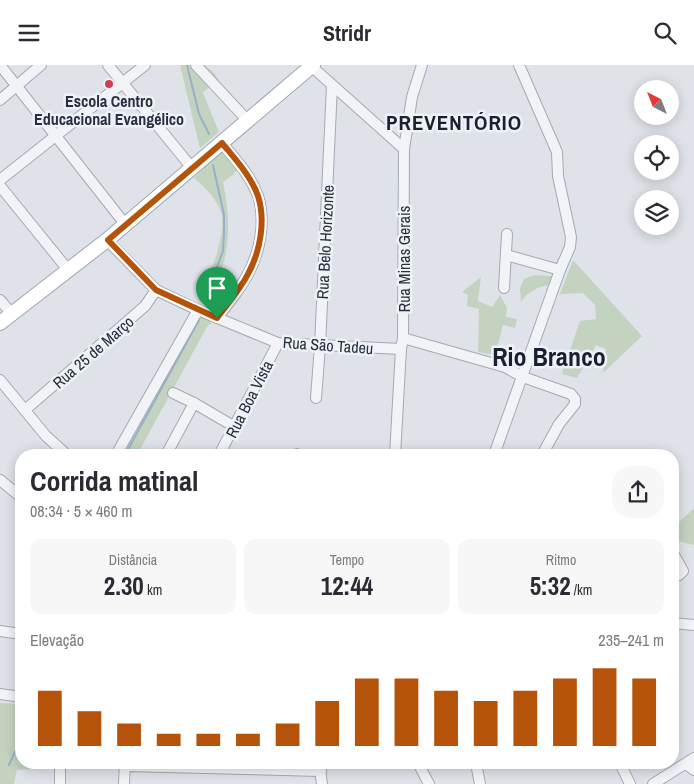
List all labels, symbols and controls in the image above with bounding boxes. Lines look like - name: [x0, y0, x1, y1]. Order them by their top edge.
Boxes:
- text: Stridr: [323, 18, 371, 48]
- icon: menu: [15, 19, 43, 47]
- icon: search: [651, 19, 679, 47]
- marker: Escola Centro Educacional Evangélico: [103, 78, 115, 90]
- north arrow: [634, 80, 679, 125]
- map controls: [634, 80, 679, 235]
- place label: Escola Centro Educacional Evangélico: [34, 90, 184, 130]
- district label: PREVENTÓRIO: [386, 108, 522, 137]
- button: locate: [634, 135, 679, 180]
- street label: Rua Belo Horizonte: [311, 184, 339, 300]
- button: layers: [634, 190, 679, 235]
- street label: Rua Minas Gerais: [393, 206, 415, 312]
- pin: [196, 267, 238, 318]
- icon: arrive: [203, 274, 231, 302]
- street label: Rua 25 de Março: [48, 311, 138, 393]
- street label: Rua São Tadeu: [282, 331, 374, 359]
- district label: Rio Branco: [492, 339, 606, 374]
- street label: Rua Boa Vista: [220, 356, 278, 442]
- text: Corrida matinal: [30, 462, 198, 500]
- button: share: [612, 466, 664, 518]
- text: 08:34 · 5 × 460 m: [30, 500, 133, 522]
- text: Distância: [109, 551, 157, 569]
- text: Tempo: [330, 551, 364, 569]
- text: Ritmo: [546, 551, 576, 569]
- text: 2.30: [104, 569, 144, 603]
- text: 12:44: [321, 569, 373, 603]
- text: 5:32: [530, 569, 571, 603]
- text: km: [144, 581, 162, 599]
- text: /km: [571, 581, 592, 599]
- text: Elevação: [30, 629, 84, 651]
- text: 235–241 m: [598, 629, 664, 651]

